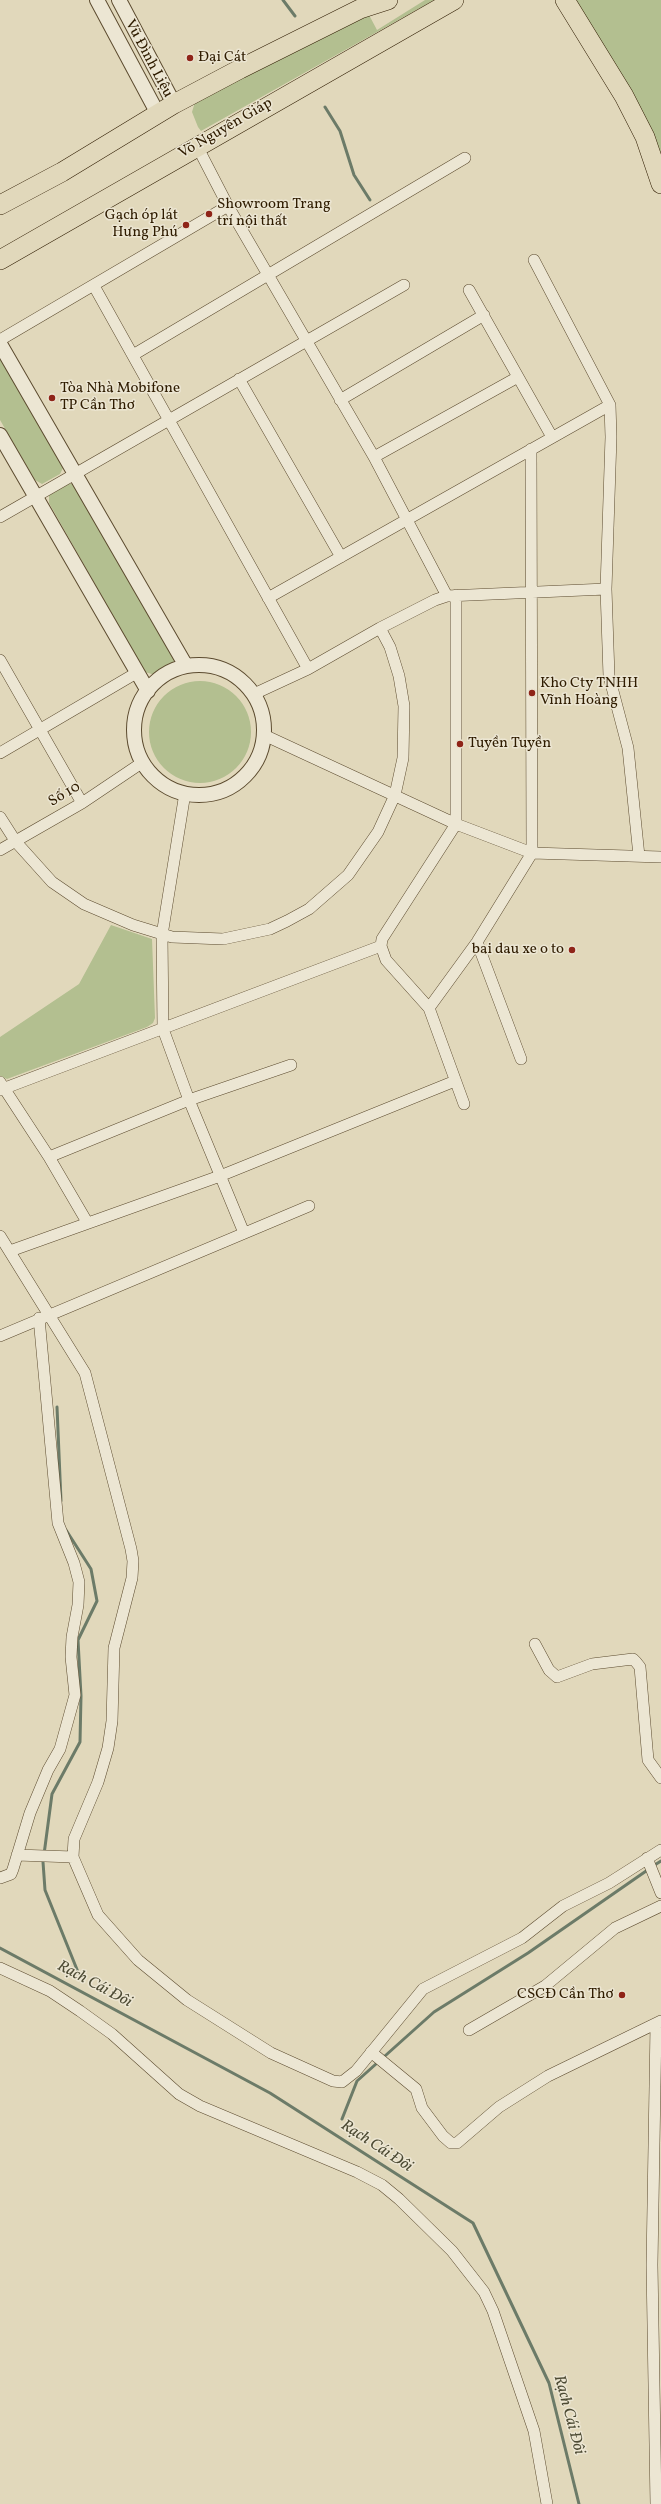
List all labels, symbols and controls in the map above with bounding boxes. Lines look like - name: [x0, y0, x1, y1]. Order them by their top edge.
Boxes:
- street label: Vũ Đình Liệu: [120, 17, 176, 101]
- place label: Đại Cát: [198, 49, 246, 67]
- marker: Đại Cát: [185, 53, 195, 63]
- street label: Võ Nguyên Giáp: [176, 95, 276, 163]
- place label: Showroom Trang trí nội thất: [217, 196, 331, 231]
- place label: Gạch óp lát Hưng Phú: [105, 207, 178, 242]
- marker: Showroom Trang trí nội thất: [204, 209, 214, 219]
- marker: Gạch óp lát Hưng Phú: [181, 220, 191, 230]
- place label: Tòa Nhà Mobifone TP Cần Thơ: [60, 380, 180, 415]
- marker: Tòa Nhà Mobifone TP Cần Thơ: [47, 393, 57, 403]
- place label: Kho Cty TNHH Vĩnh Hoàng: [540, 675, 638, 710]
- marker: Kho Cty TNHH Vĩnh Hoàng: [527, 688, 537, 698]
- place label: Tuyền Tuyền: [468, 735, 551, 753]
- marker: Tuyền Tuyền: [455, 739, 465, 749]
- street label: Số 10: [46, 779, 84, 811]
- place label: bai dau xe o to: [472, 941, 564, 959]
- marker: bai dau xe o to: [567, 945, 577, 955]
- water label: Rạch Cái Đôi: [53, 1957, 135, 2013]
- place label: CSCĐ Cần Thơ: [517, 1986, 614, 2004]
- marker: CSCĐ Cần Thơ: [617, 1990, 627, 2000]
- water label: Rạch Cái Đôi: [337, 2117, 415, 2177]
- water label: Rạch Cái Đôi: [548, 2373, 588, 2457]

